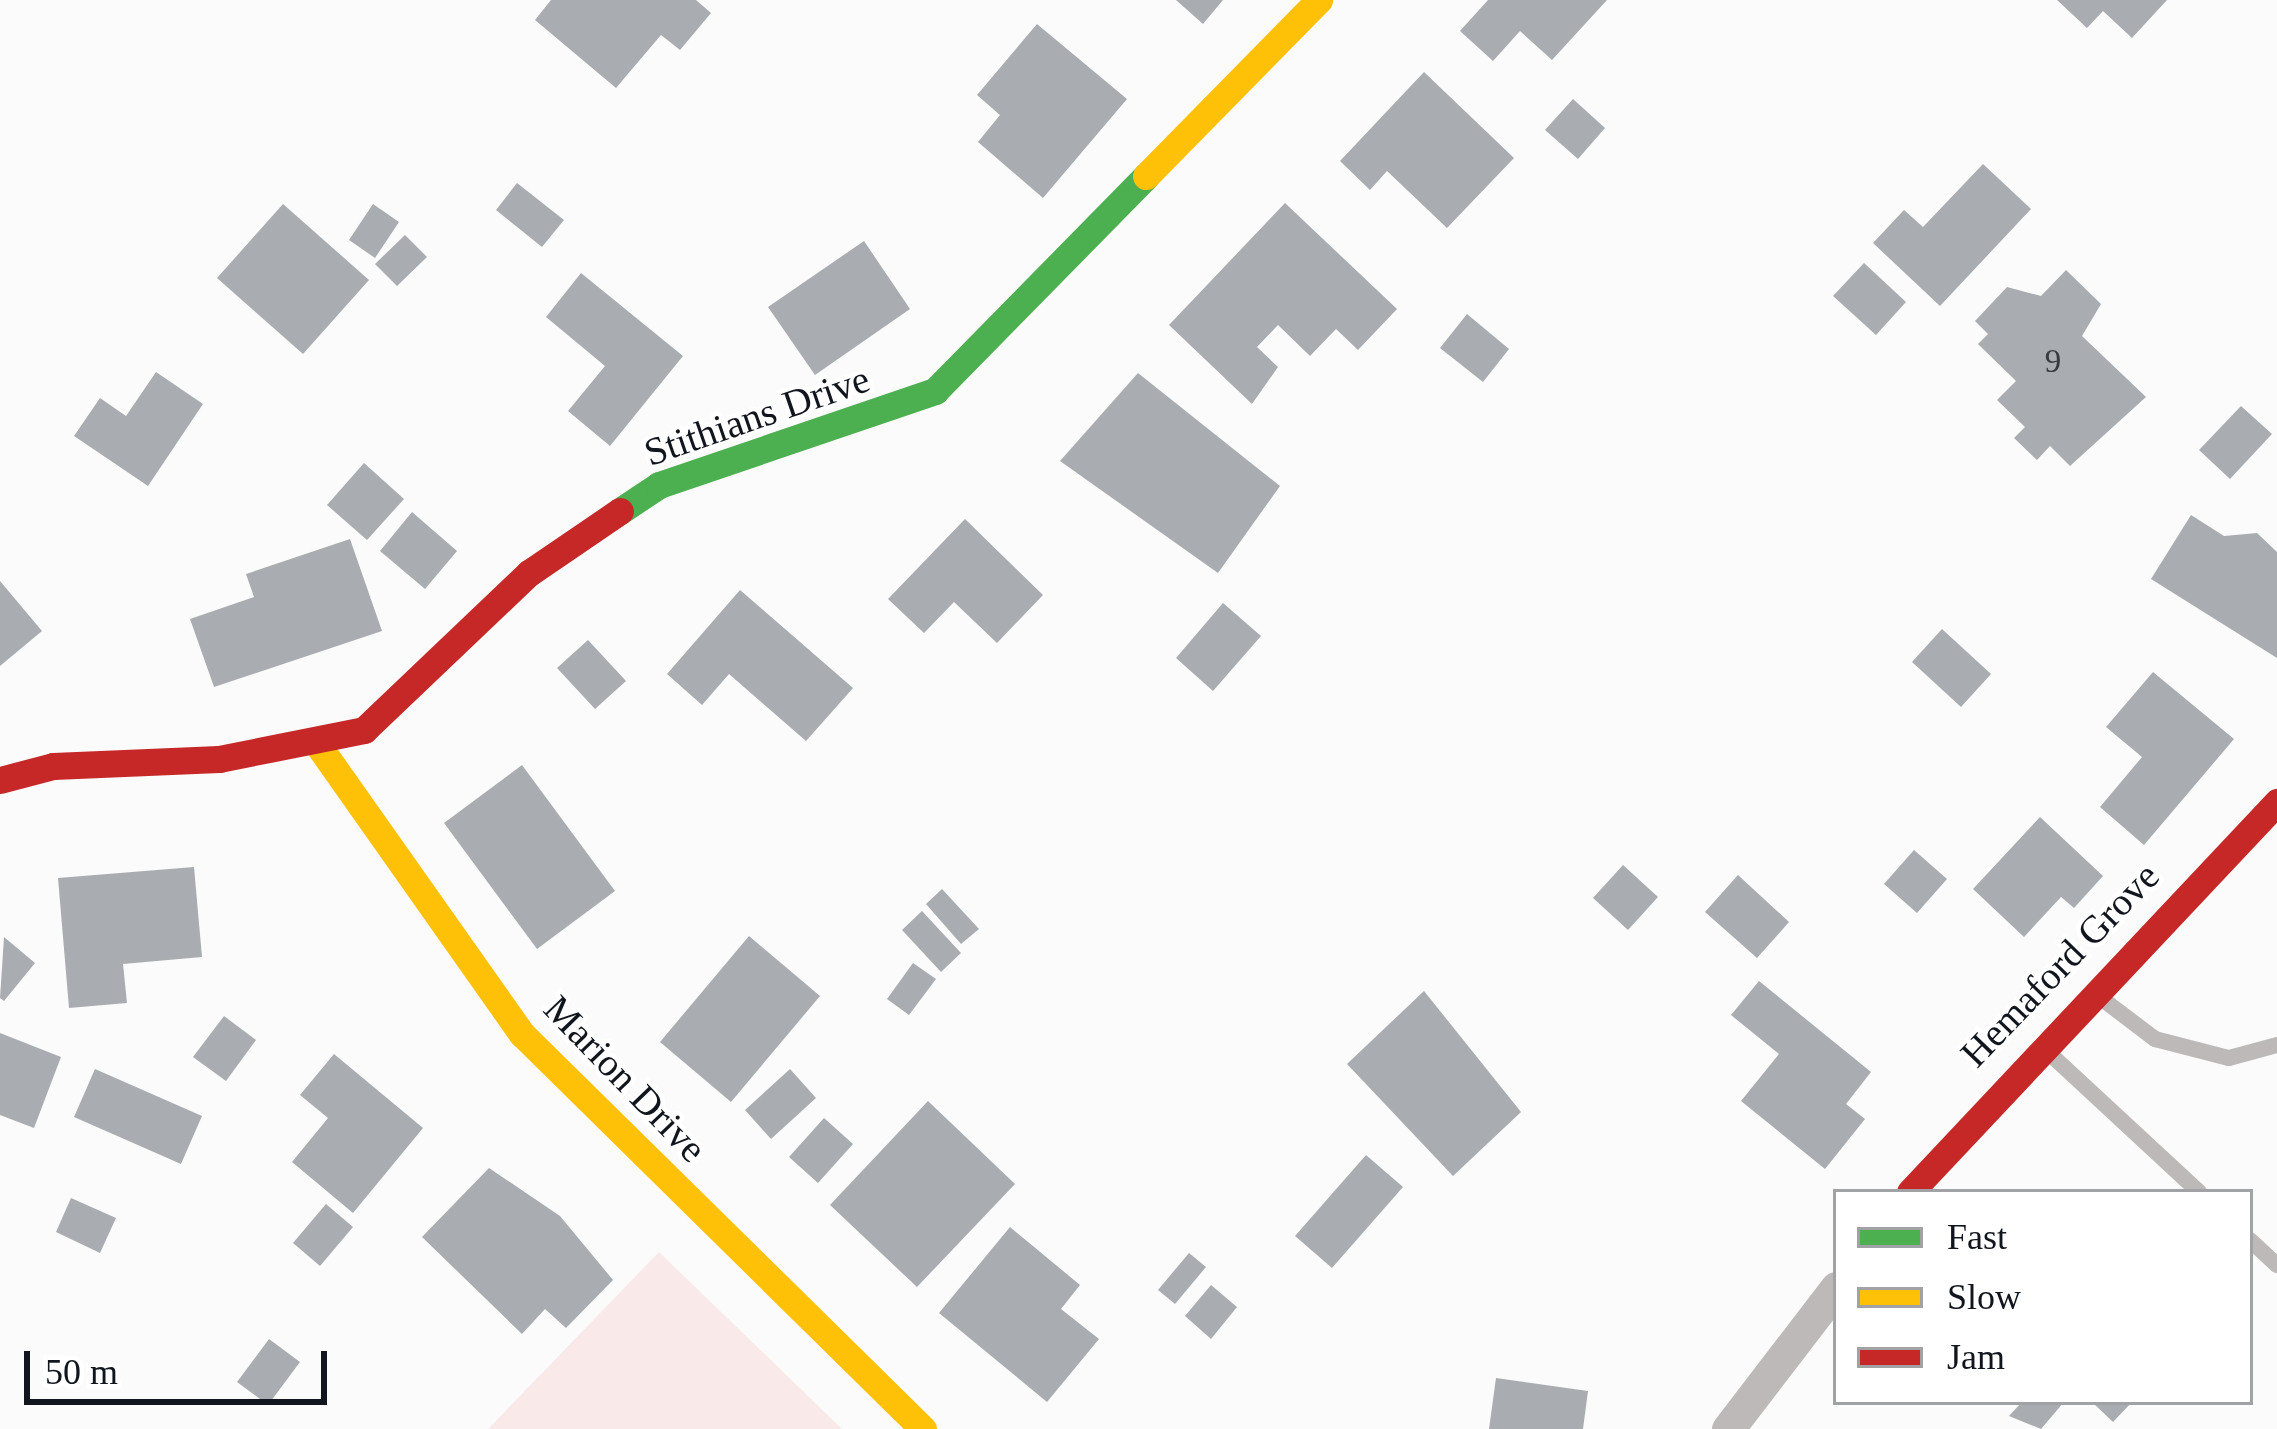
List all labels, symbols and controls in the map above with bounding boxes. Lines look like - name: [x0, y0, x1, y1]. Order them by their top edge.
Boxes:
- house number: 9: [2045, 342, 2061, 382]
- street label: Stithians Drive: [638, 356, 876, 476]
- street label: Hemaford Grove: [1951, 853, 2169, 1077]
- street label: Marion Drive: [534, 986, 716, 1172]
- legend: [1833, 1189, 2253, 1405]
- text: Fast: [1947, 1217, 2007, 1257]
- text: Slow: [1947, 1277, 2021, 1317]
- scale bar: [30, 1327, 333, 1401]
- text: Jam: [1947, 1337, 2005, 1377]
- text: 50 m: [45, 1352, 118, 1392]

